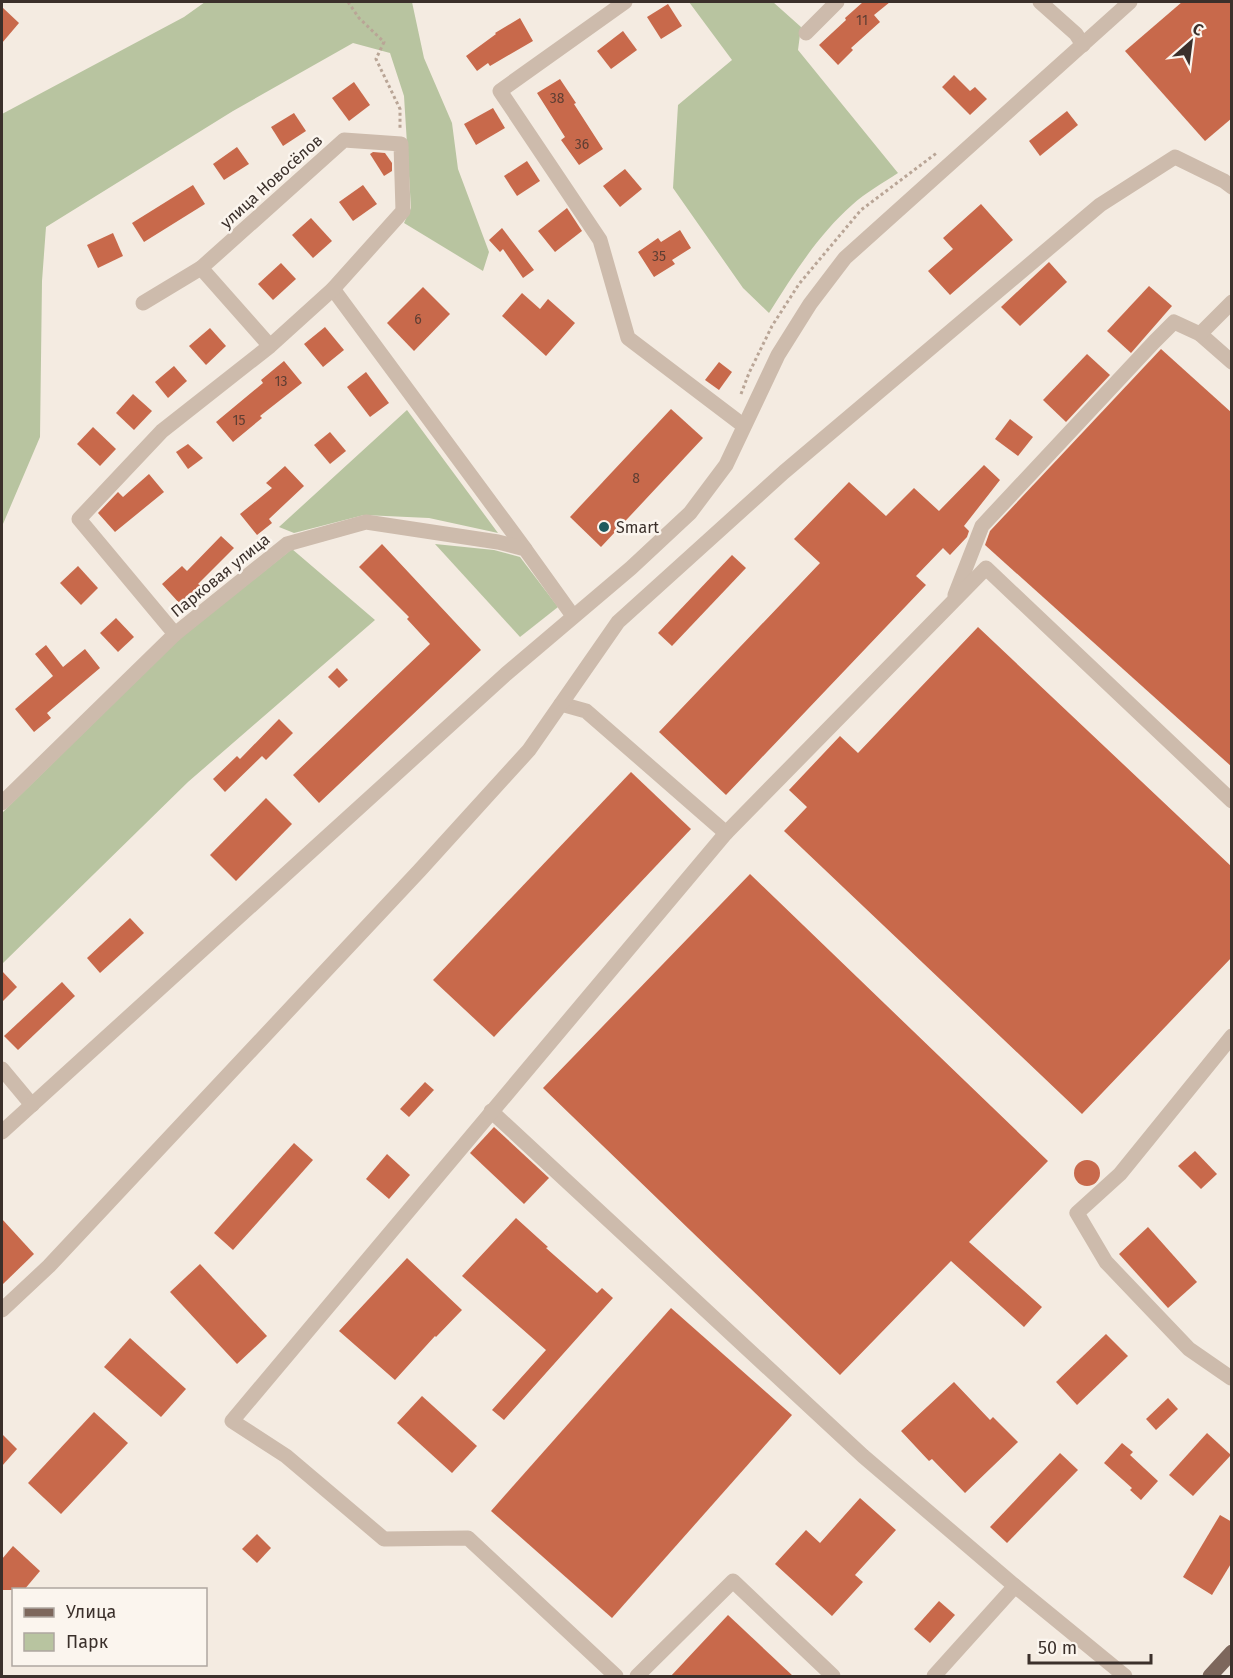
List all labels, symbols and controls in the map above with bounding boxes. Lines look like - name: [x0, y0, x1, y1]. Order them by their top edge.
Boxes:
- house number: 11: [856, 12, 868, 29]
- north arrow: [1161, 12, 1221, 72]
- text: С: [1189, 19, 1207, 40]
- house number: 38: [550, 90, 565, 107]
- street label: улица Новосёлов: [216, 131, 326, 232]
- house number: 36: [575, 136, 589, 153]
- house number: 35: [652, 248, 666, 265]
- house number: 6: [414, 311, 422, 328]
- house number: 13: [274, 373, 288, 390]
- house number: 15: [232, 412, 246, 429]
- house number: 8: [632, 470, 640, 487]
- place label: Smart: [616, 518, 659, 537]
- marker: Smart: [597, 520, 611, 534]
- street label: Парковая улица: [167, 530, 274, 621]
- legend: [12, 1588, 207, 1666]
- text: Улица: [66, 1601, 116, 1623]
- scale bar: [1029, 1627, 1150, 1665]
- text: Парк: [66, 1631, 109, 1653]
- text: 50 m: [1038, 1637, 1077, 1659]

